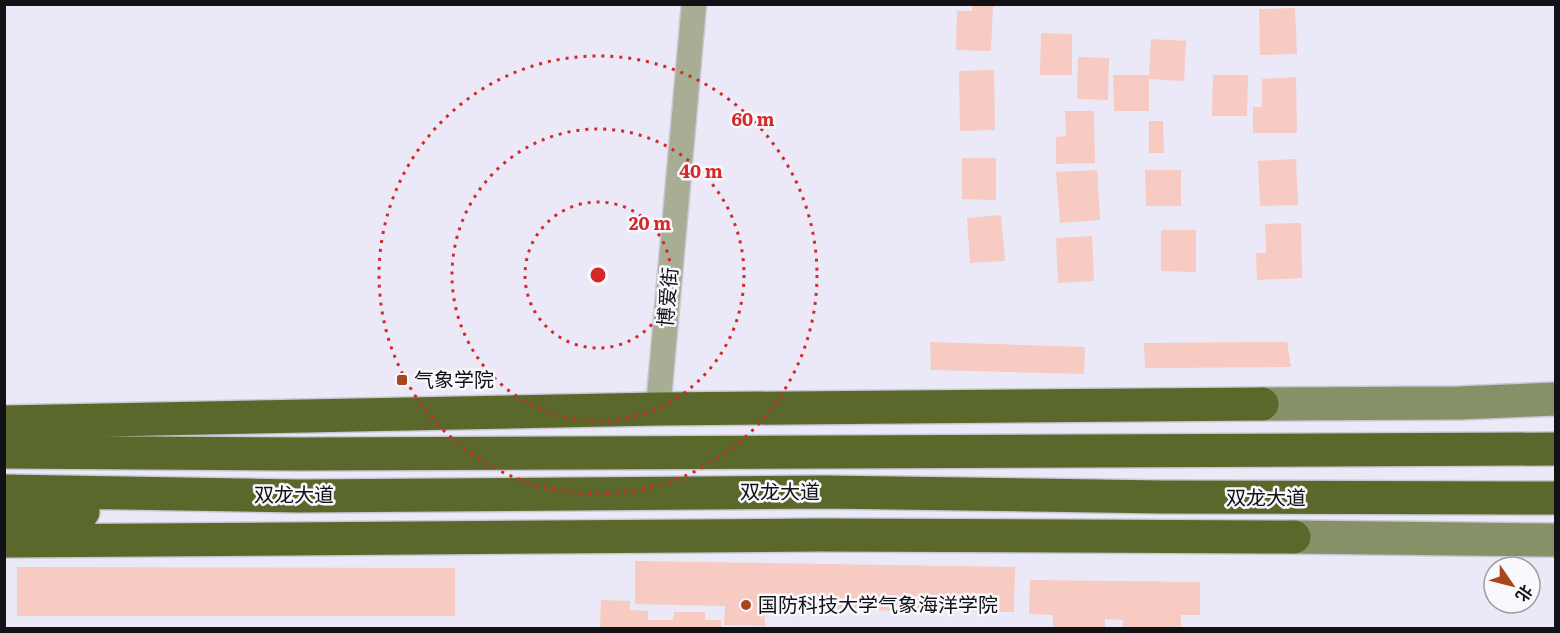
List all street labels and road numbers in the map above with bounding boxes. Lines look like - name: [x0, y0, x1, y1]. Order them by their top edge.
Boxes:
- street label: 博爱街: [648, 266, 684, 328]
- street label: 双龙大道: [740, 475, 820, 505]
- street label: 双龙大道: [254, 478, 334, 508]
- street label: 双龙大道: [1226, 481, 1306, 511]

